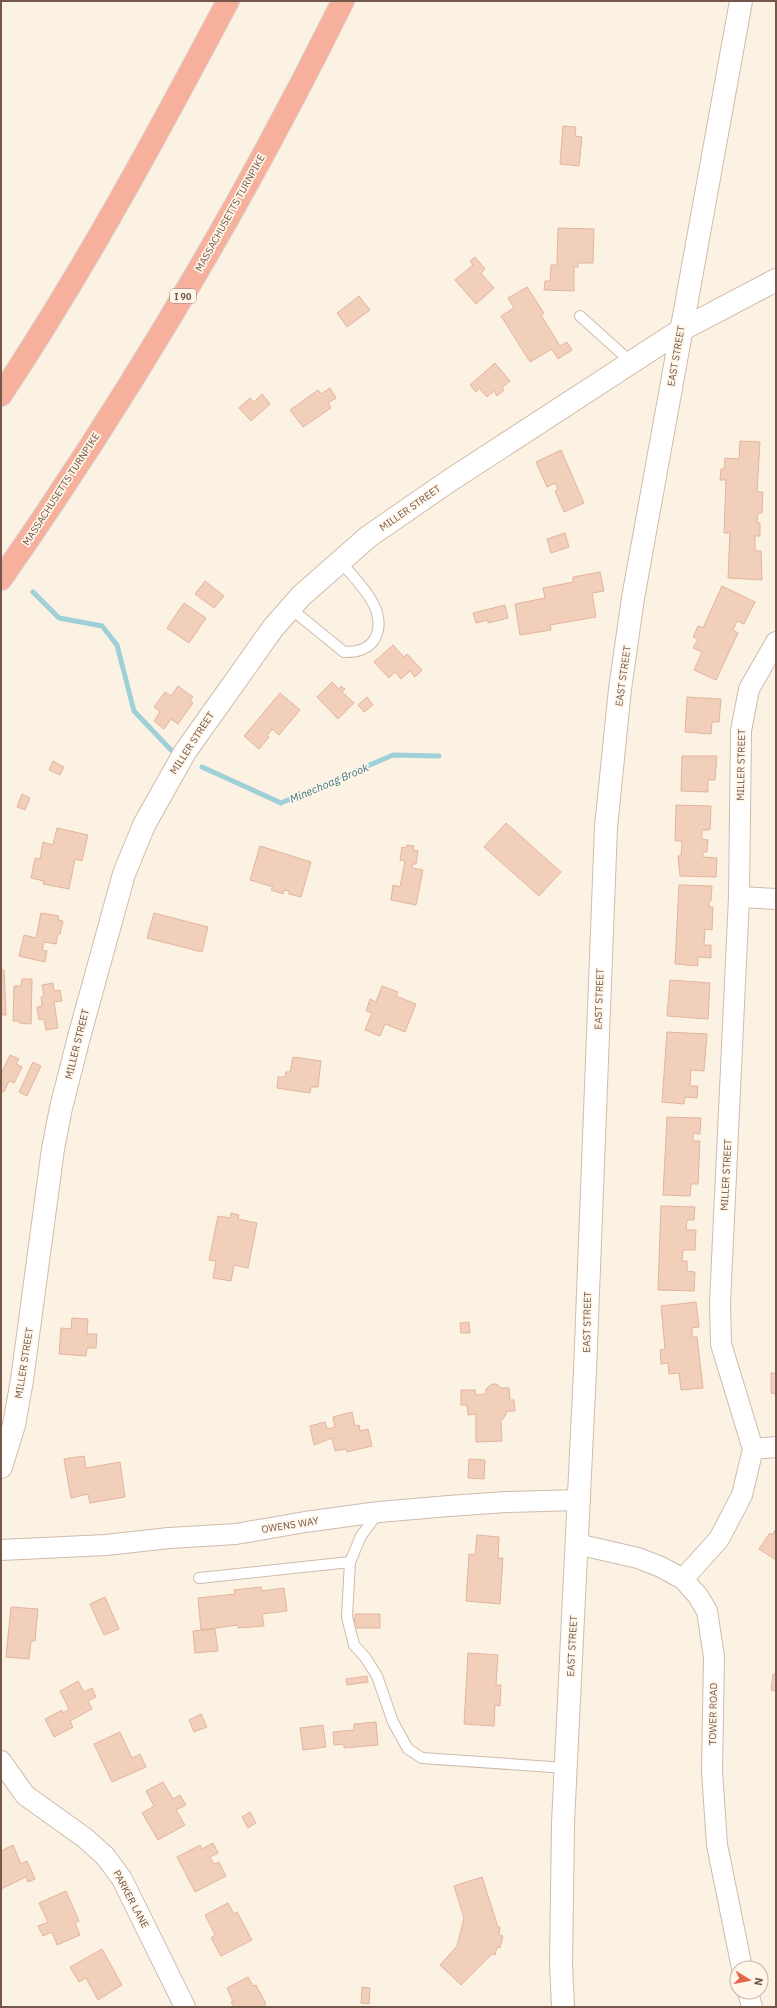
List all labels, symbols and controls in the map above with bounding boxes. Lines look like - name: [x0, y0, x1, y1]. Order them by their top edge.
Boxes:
- street label: MASSACHUSETTS TURNPIKE: [192, 152, 268, 274]
- road number: I 90: [170, 289, 196, 303]
- street label: EAST STREET: [664, 324, 688, 387]
- street label: MASSACHUSETTS TURNPIKE: [20, 430, 102, 548]
- street label: MILLER STREET: [377, 482, 443, 534]
- street label: EAST STREET: [612, 645, 634, 707]
- street label: MILLER STREET: [167, 709, 217, 777]
- street label: MILLER STREET: [734, 729, 748, 801]
- water label: Minechoag Brook: [287, 760, 371, 806]
- street label: EAST STREET: [591, 968, 607, 1030]
- street label: MILLER STREET: [62, 1007, 92, 1080]
- street label: MILLER STREET: [718, 1138, 734, 1211]
- street label: EAST STREET: [580, 1291, 594, 1353]
- street label: MILLER STREET: [12, 1326, 36, 1400]
- street label: OWENS WAY: [260, 1514, 320, 1536]
- street label: EAST STREET: [564, 1615, 580, 1677]
- street label: TOWER ROAD: [706, 1682, 720, 1745]
- street label: PARKER LANE: [110, 1868, 152, 1930]
- north arrow: [729, 1960, 769, 2000]
- text: N: [751, 1977, 766, 1987]

